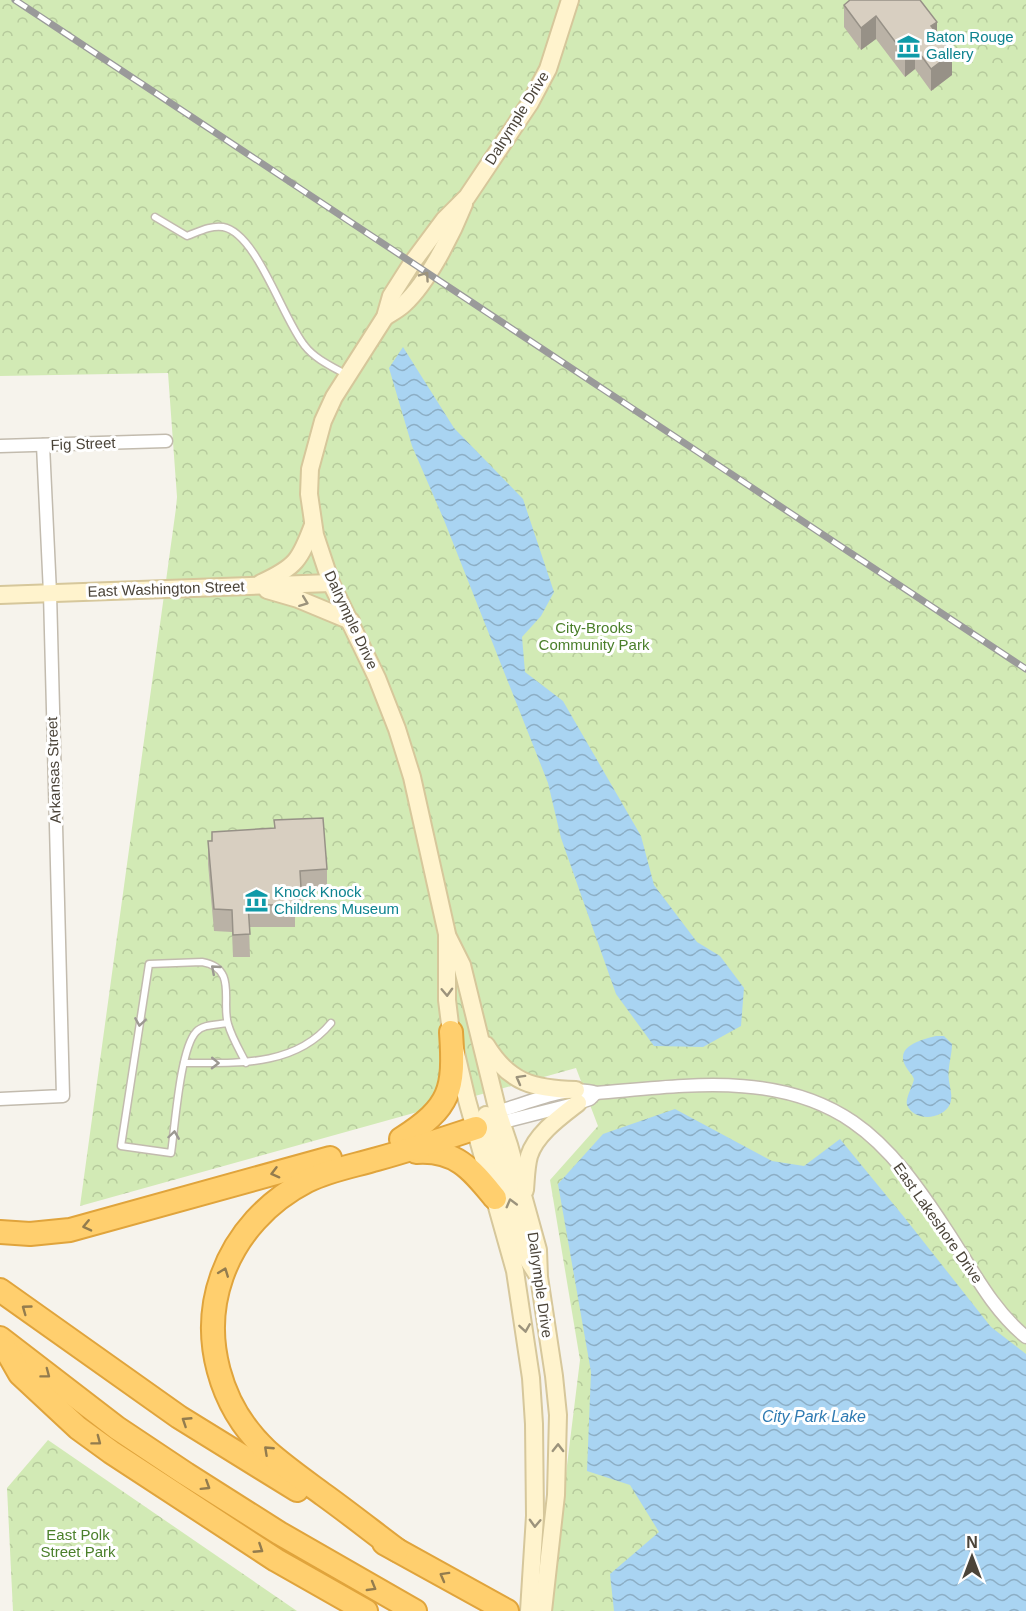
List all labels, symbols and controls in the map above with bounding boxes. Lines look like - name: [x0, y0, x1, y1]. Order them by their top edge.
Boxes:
- place label: Baton Rouge Gallery: [926, 28, 1014, 62]
- museum icon: Baton Rouge Gallery: [895, 33, 921, 59]
- street label: Dalrymple Drive: [481, 68, 552, 167]
- one-way arrow: [418, 272, 430, 282]
- street label: Fig Street: [50, 434, 117, 453]
- street label: Dalrymple Drive: [321, 568, 382, 672]
- street label: East Washington Street: [87, 577, 246, 600]
- one-way arrow: [298, 595, 309, 607]
- park label: City-Brooks Community Park: [539, 619, 650, 653]
- street label: Arkansas Street: [43, 716, 64, 824]
- place label: Knock Knock Childrens Museum: [274, 883, 399, 917]
- museum icon: Knock Knock Childrens Museum: [243, 888, 269, 914]
- one-way arrow: [211, 965, 222, 976]
- one-way arrow: [441, 988, 454, 997]
- one-way arrow: [134, 1017, 146, 1026]
- one-way arrow: [210, 1057, 219, 1069]
- one-way arrow: [515, 1075, 526, 1086]
- one-way arrow: [167, 1130, 179, 1139]
- street label: East Lakeshore Drive: [890, 1159, 986, 1286]
- one-way arrow: [270, 1166, 280, 1179]
- one-way arrow: [505, 1198, 518, 1208]
- one-way arrow: [83, 1218, 93, 1231]
- street label: Dalrymple Drive: [525, 1231, 556, 1339]
- one-way arrow: [216, 1268, 229, 1278]
- one-way arrow: [22, 1305, 33, 1316]
- one-way arrow: [518, 1323, 531, 1333]
- one-way arrow: [40, 1366, 51, 1377]
- water label: City Park Lake: [762, 1408, 866, 1425]
- one-way arrow: [181, 1417, 192, 1428]
- one-way arrow: [90, 1434, 101, 1445]
- one-way arrow: [552, 1444, 564, 1453]
- one-way arrow: [264, 1446, 274, 1457]
- one-way arrow: [199, 1479, 210, 1490]
- one-way arrow: [528, 1518, 541, 1527]
- park label: East Polk Street Park: [40, 1526, 116, 1560]
- north arrow: [942, 1527, 1002, 1587]
- text: N: [966, 1534, 978, 1551]
- one-way arrow: [253, 1542, 264, 1553]
- one-way arrow: [440, 1572, 450, 1583]
- one-way arrow: [366, 1580, 376, 1592]

